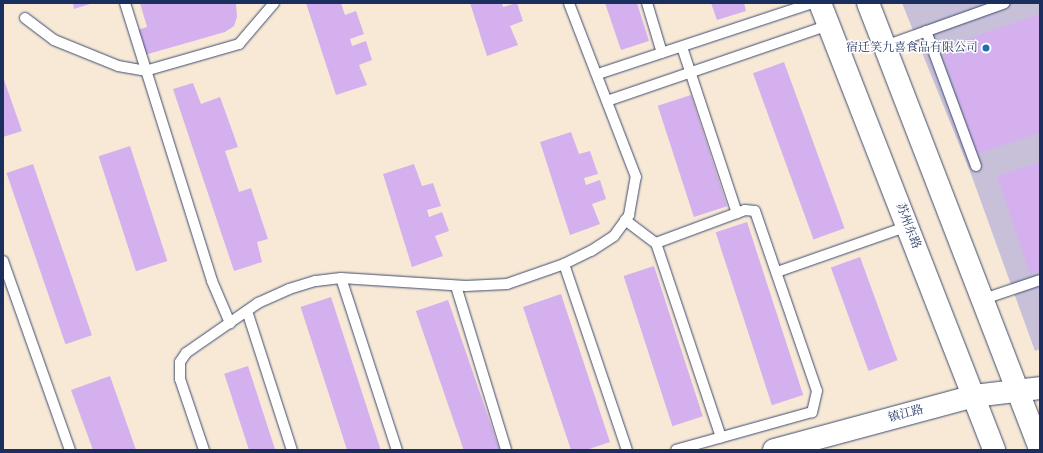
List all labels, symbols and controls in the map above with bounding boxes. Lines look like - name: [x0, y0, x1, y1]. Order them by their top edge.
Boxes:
- place label: 宿迁笑九喜食品有限公司: [846, 41, 978, 55]
- marker: 宿迁笑九喜食品有限公司: [981, 43, 991, 53]
- street label: 苏州东路: [893, 201, 923, 251]
- street label: 镇江路: [887, 402, 925, 426]

